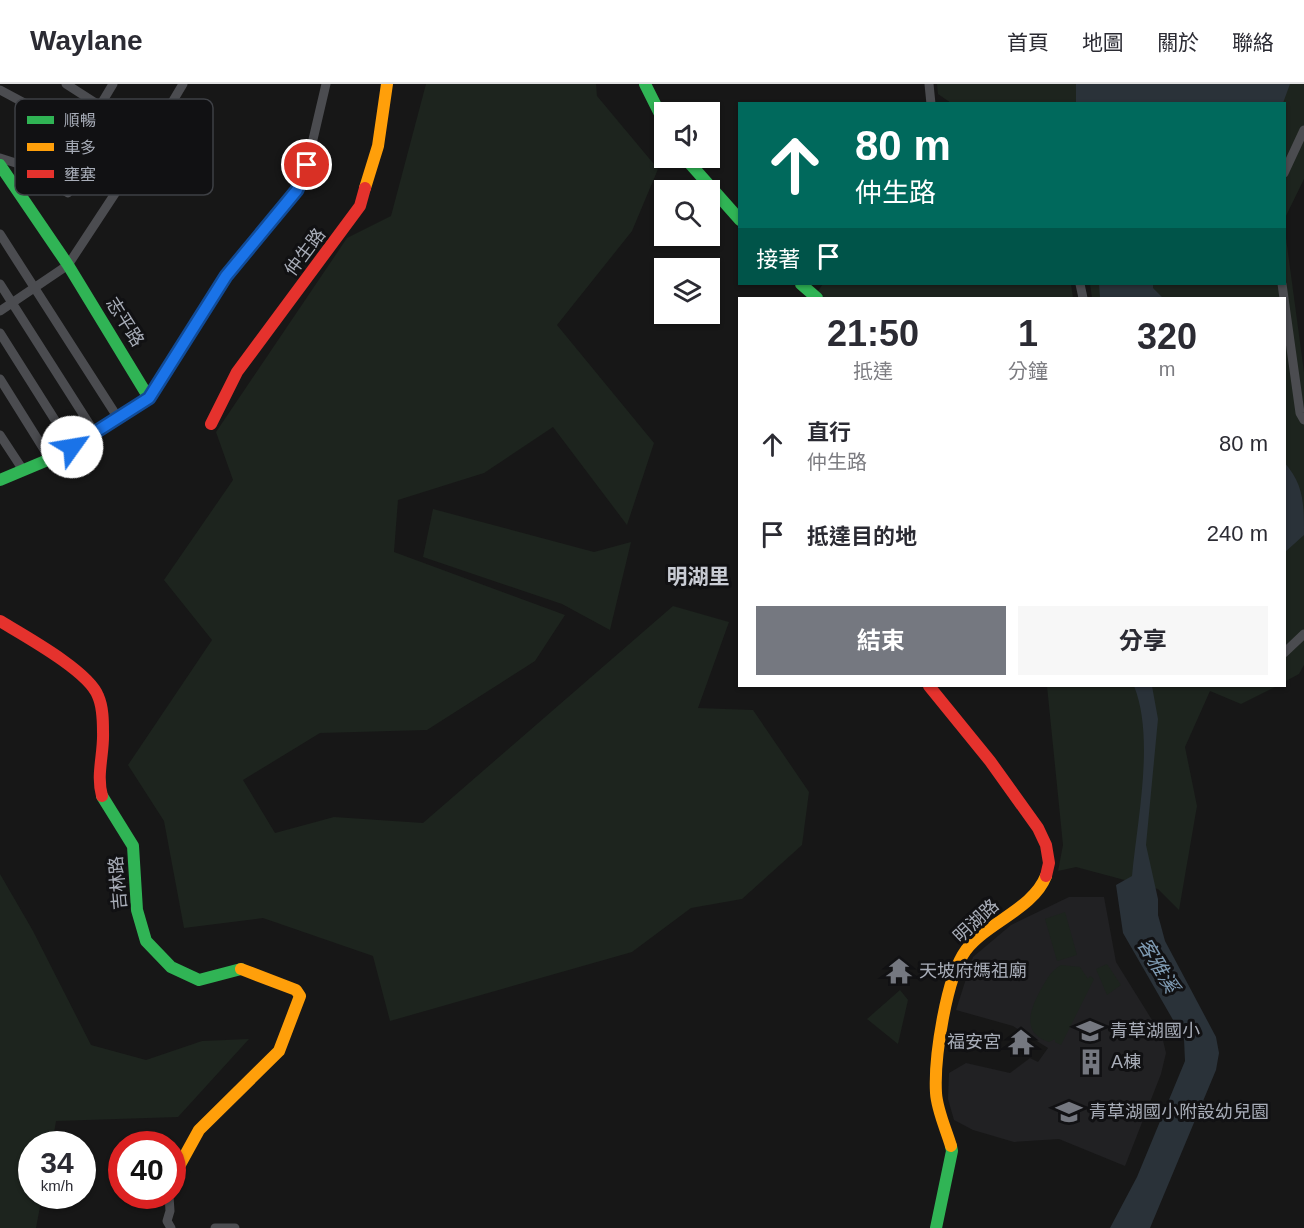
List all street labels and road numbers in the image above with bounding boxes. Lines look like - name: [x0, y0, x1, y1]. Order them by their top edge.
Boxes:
- street label: 仲生路: [281, 224, 329, 280]
- street label: 志平路: [102, 294, 148, 350]
- street label: 吉林路: [106, 855, 130, 911]
- street label: 明湖路: [949, 895, 1003, 947]

